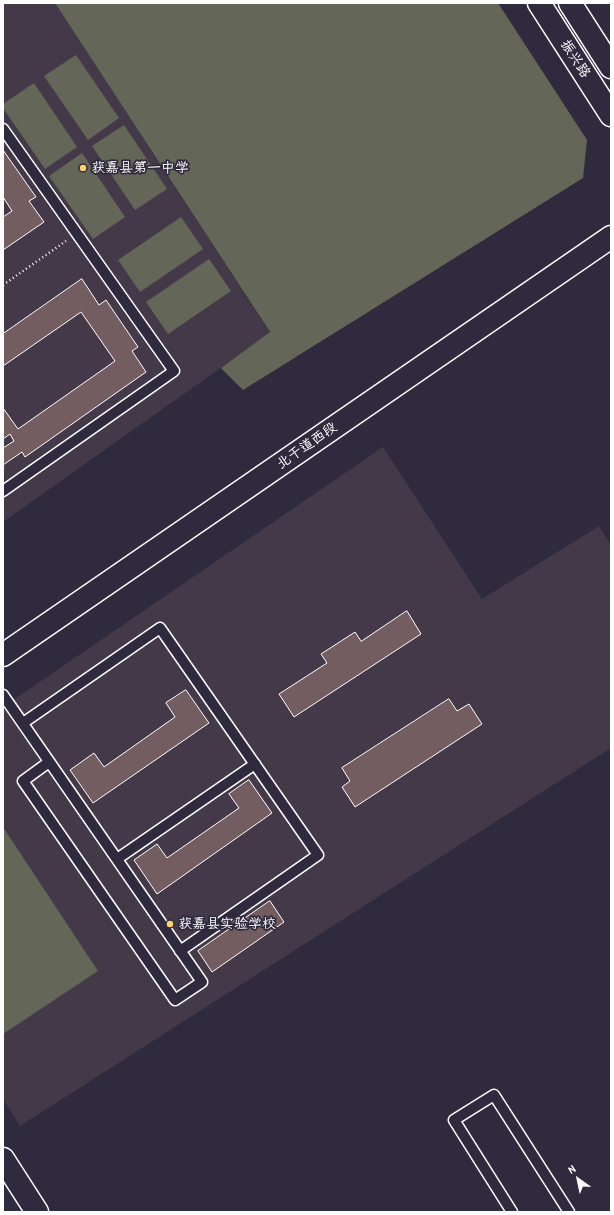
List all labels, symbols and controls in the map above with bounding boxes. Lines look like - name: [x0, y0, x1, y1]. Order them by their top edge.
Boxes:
- street label: 振兴路: [557, 37, 593, 81]
- place label: 获嘉县第一中学: [91, 160, 189, 176]
- marker: 获嘉县第一中学: [78, 163, 88, 173]
- street label: 北干道西段: [274, 419, 340, 473]
- place label: 获嘉县实验学校: [178, 916, 276, 932]
- marker: 获嘉县实验学校: [165, 919, 175, 929]
- north arrow: [558, 1159, 598, 1199]
- text: N: [565, 1161, 578, 1176]

